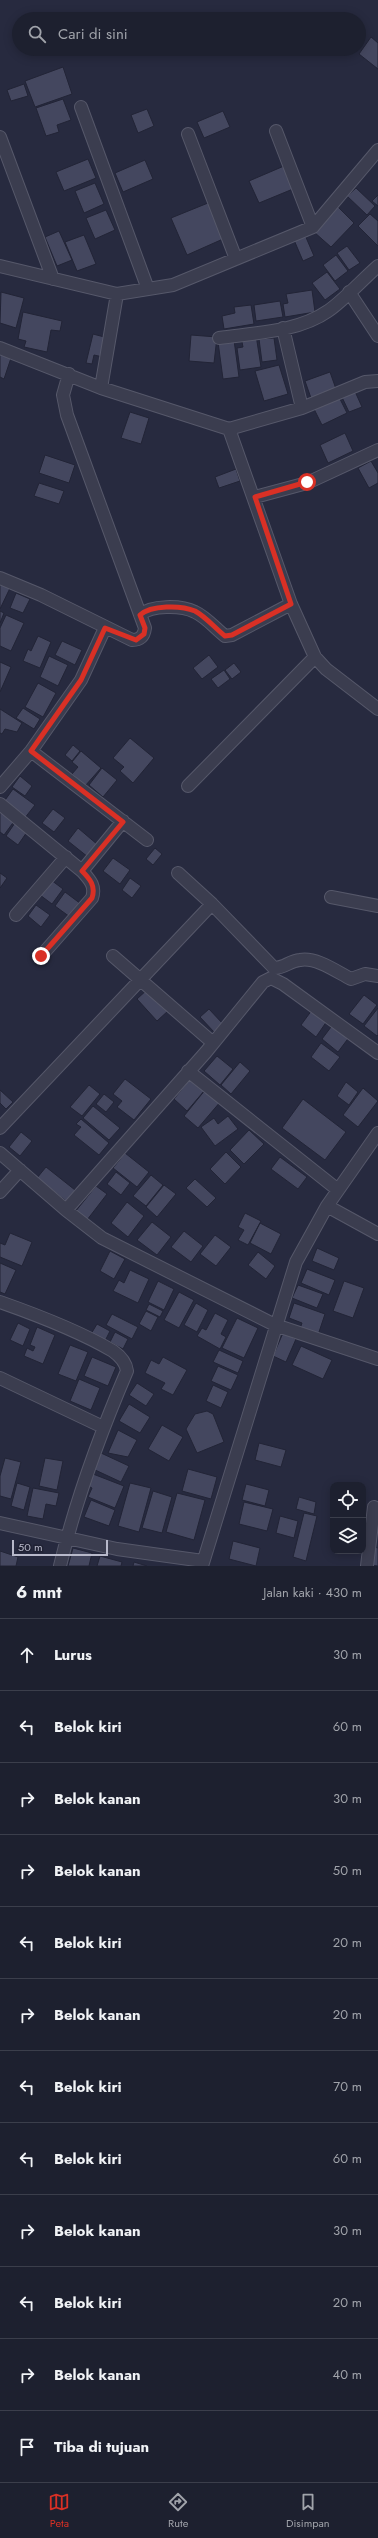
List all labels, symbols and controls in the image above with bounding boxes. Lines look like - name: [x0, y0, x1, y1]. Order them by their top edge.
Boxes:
- search box: [12, 12, 366, 56]
- icon: search: [26, 23, 48, 45]
- text: Cari di sini: [58, 23, 128, 45]
- route start: [298, 473, 316, 491]
- route end: [32, 947, 50, 965]
- map controls: [330, 1482, 366, 1554]
- button: locate: [330, 1482, 366, 1518]
- button: layers: [330, 1518, 366, 1554]
- scale bar: [12, 1538, 108, 1557]
- text: 50 m: [18, 1539, 43, 1555]
- text: 6 mnt: [16, 1580, 62, 1604]
- text: Jalan kaki · 430 m: [263, 1583, 362, 1602]
- icon: ahead: [16, 1644, 38, 1666]
- text: Lurus: [54, 1644, 92, 1666]
- text: 30 m: [333, 1645, 362, 1664]
- icon: left: [16, 1716, 38, 1738]
- text: Belok kiri: [54, 1716, 122, 1738]
- text: 60 m: [333, 1717, 362, 1736]
- icon: right: [16, 1788, 38, 1810]
- text: Belok kanan: [54, 1788, 141, 1810]
- text: 30 m: [333, 1789, 362, 1808]
- icon: right: [16, 1860, 38, 1882]
- text: Belok kanan: [54, 1860, 141, 1882]
- text: 50 m: [333, 1861, 362, 1880]
- icon: left: [16, 1932, 38, 1954]
- text: Belok kiri: [54, 1932, 122, 1954]
- text: 20 m: [333, 1933, 362, 1952]
- icon: right: [16, 2004, 38, 2026]
- text: Belok kanan: [54, 2004, 141, 2026]
- text: 20 m: [333, 2005, 362, 2024]
- icon: left: [16, 2076, 38, 2098]
- text: Belok kiri: [54, 2076, 122, 2098]
- text: 70 m: [333, 2077, 362, 2096]
- icon: left: [16, 2148, 38, 2170]
- text: Belok kiri: [54, 2148, 122, 2170]
- text: 60 m: [333, 2149, 362, 2168]
- icon: right: [16, 2220, 38, 2242]
- text: Belok kanan: [54, 2220, 141, 2242]
- text: 30 m: [333, 2221, 362, 2240]
- icon: left: [16, 2292, 38, 2314]
- text: Belok kiri: [54, 2292, 122, 2314]
- text: 20 m: [333, 2293, 362, 2312]
- icon: right: [16, 2364, 38, 2386]
- text: Belok kanan: [54, 2364, 141, 2386]
- text: 40 m: [333, 2365, 362, 2384]
- icon: arrive: [16, 2436, 38, 2458]
- text: Tiba di tujuan: [54, 2436, 149, 2458]
- tab: Peta: [48, 2491, 70, 2531]
- tab: Rute: [167, 2491, 189, 2531]
- tab: Disimpan: [286, 2491, 330, 2531]

